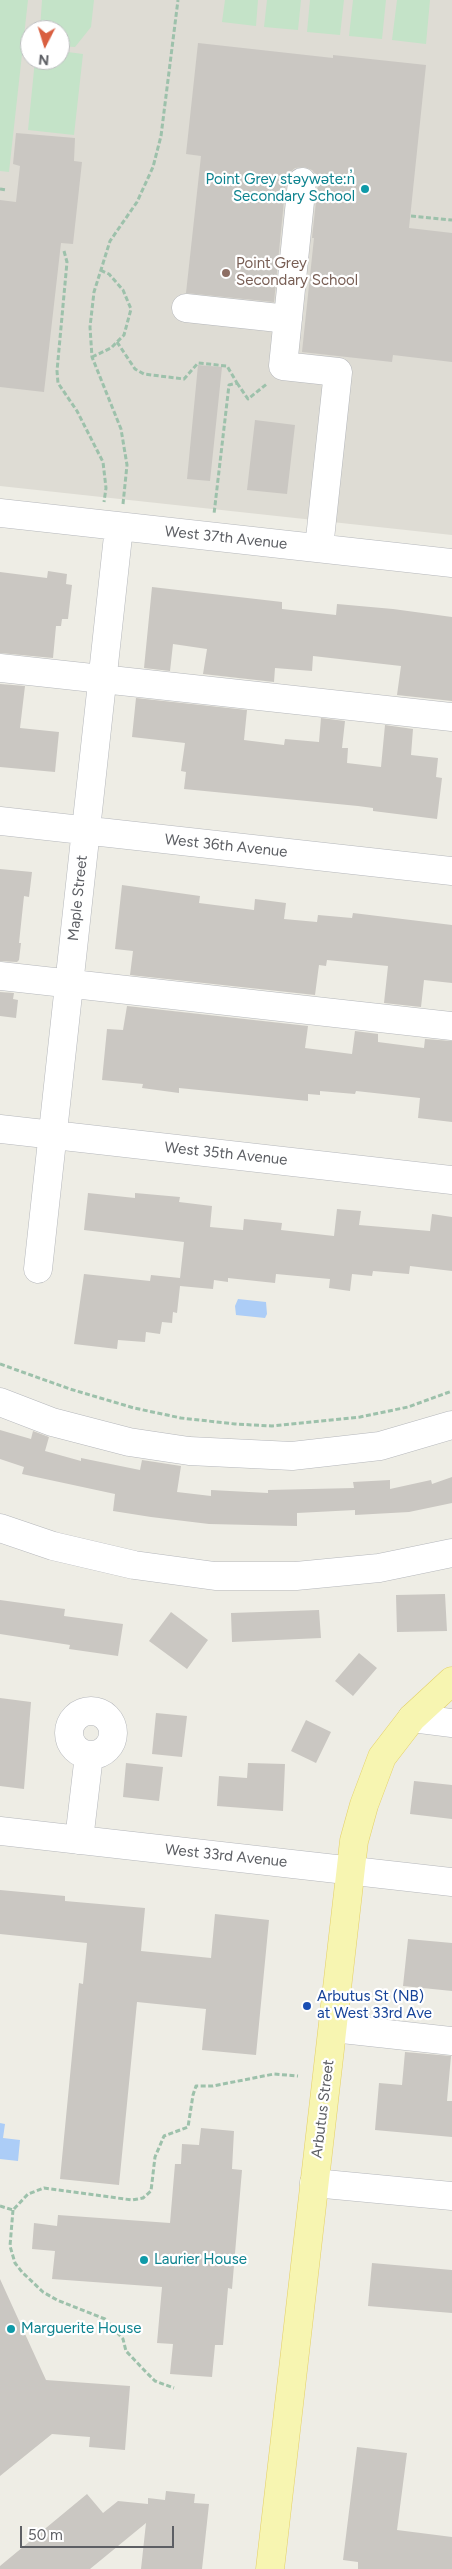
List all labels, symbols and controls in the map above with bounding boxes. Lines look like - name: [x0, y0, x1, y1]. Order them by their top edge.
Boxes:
- north arrow: [20, 20, 70, 70]
- text: N: [38, 51, 50, 68]
- place label: Point Grey stəywəte:n̓ Secondary School: [206, 171, 355, 206]
- marker: Point Grey stəywəte:n̓ Secondary School: [359, 183, 371, 195]
- place label: Point Grey Secondary School: [236, 255, 358, 290]
- marker: Point Grey Secondary School: [220, 267, 232, 279]
- street label: West 37th Avenue: [164, 523, 288, 553]
- street label: West 36th Avenue: [164, 831, 288, 861]
- street label: Maple Street: [65, 854, 91, 942]
- street label: West 35th Avenue: [164, 1139, 288, 1169]
- street label: West 33rd Avenue: [164, 1841, 288, 1871]
- place label: Arbutus St (NB) at West 33rd Ave: [317, 1988, 432, 2023]
- marker: Arbutus St (NB) at West 33rd Ave: [301, 2000, 313, 2012]
- street label: Arbutus Street: [308, 2059, 338, 2159]
- place label: Laurier House: [154, 2251, 247, 2269]
- marker: Laurier House: [138, 2254, 150, 2266]
- place label: Marguerite House: [21, 2320, 141, 2338]
- marker: Marguerite House: [5, 2323, 17, 2335]
- scale bar: [22, 2516, 176, 2548]
- text: 50 m: [28, 2526, 63, 2544]

